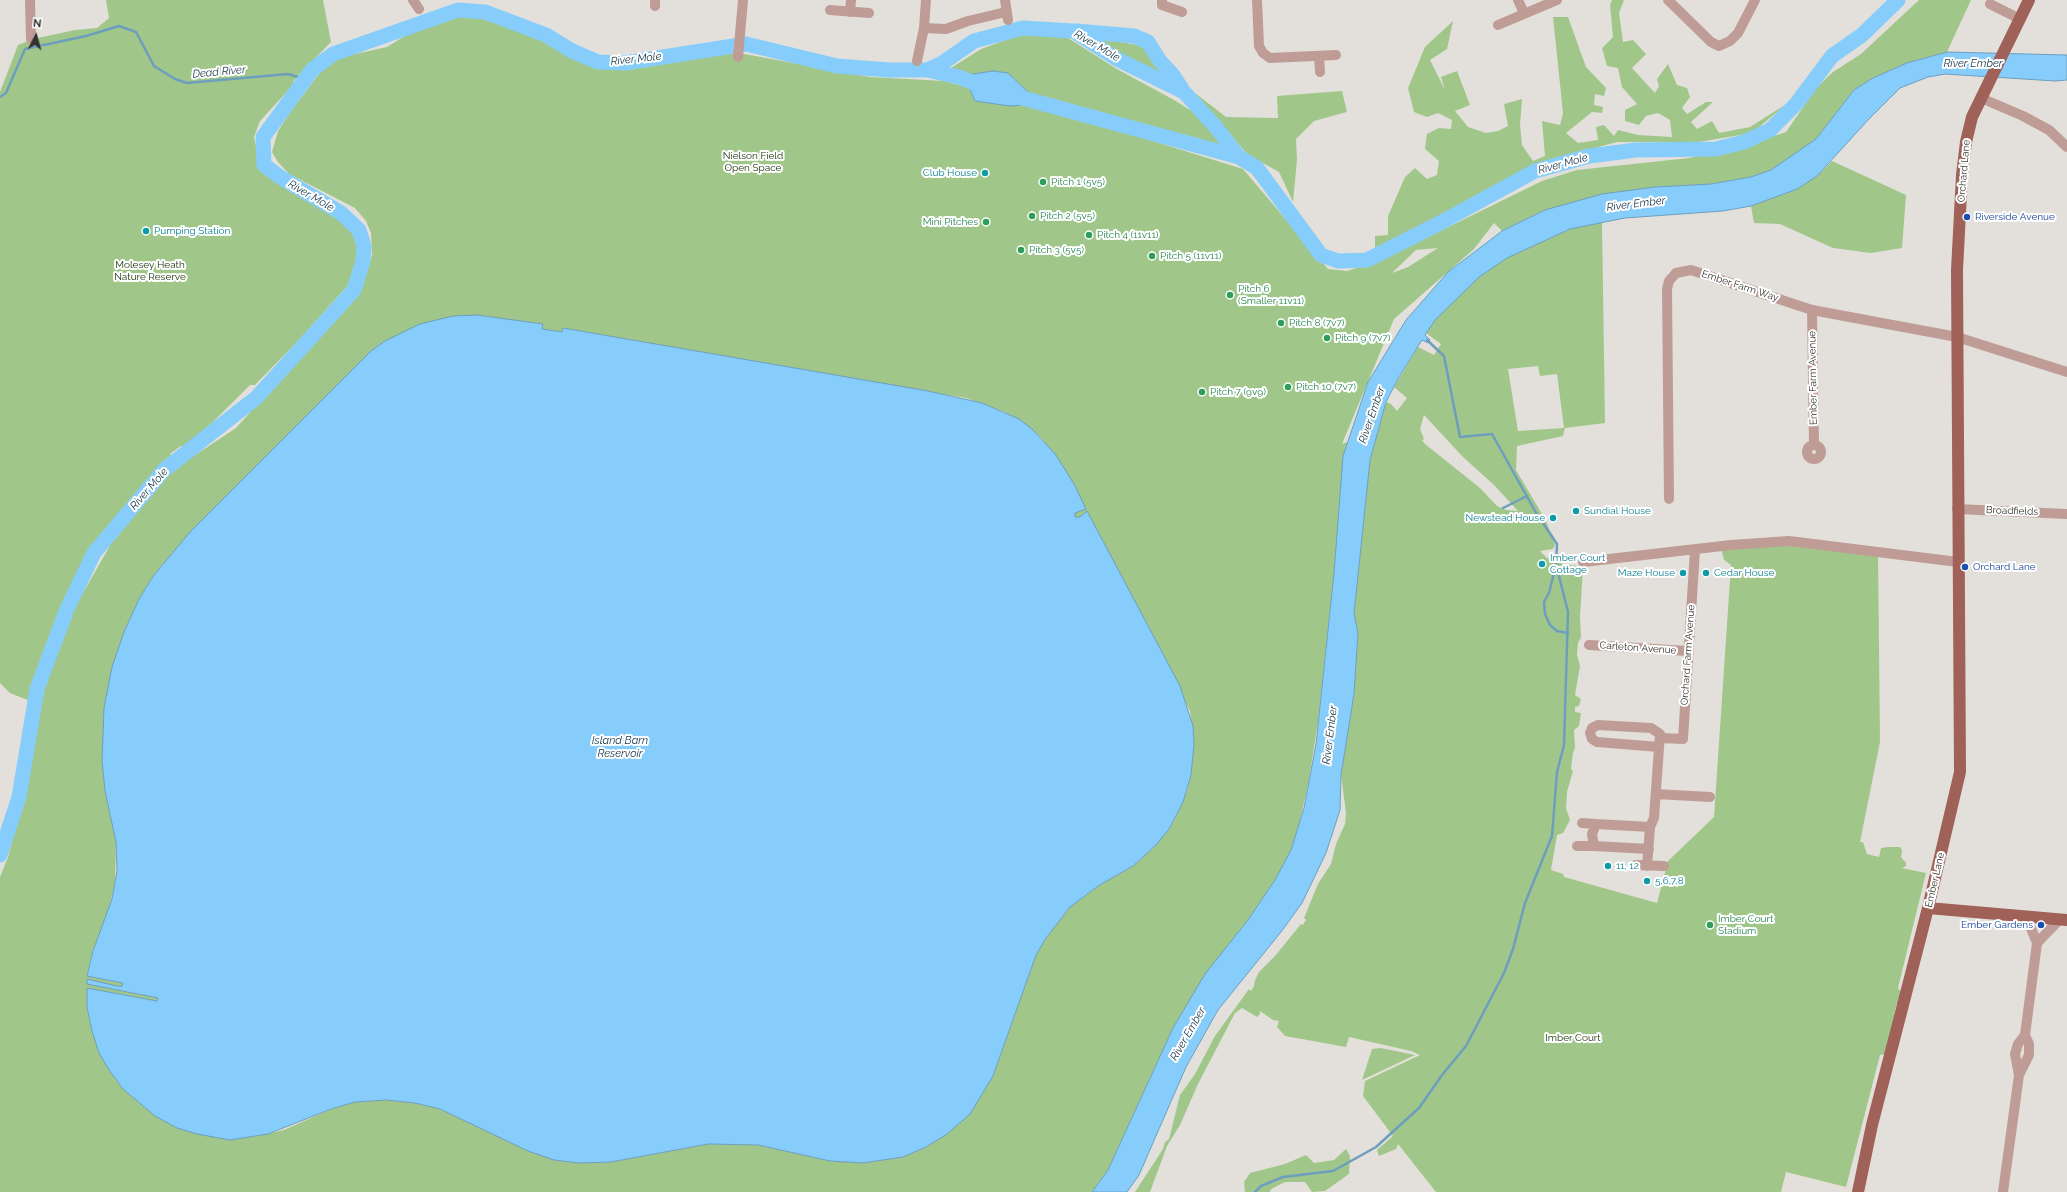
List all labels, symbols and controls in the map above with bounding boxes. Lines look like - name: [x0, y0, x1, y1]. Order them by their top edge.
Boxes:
- north arrow: [16, 16, 56, 56]
- text: N: [32, 17, 42, 30]
- water label: River Mole: [1072, 28, 1122, 64]
- water label: River Mole: [610, 50, 662, 68]
- water label: River Ember: [1943, 57, 2003, 71]
- water label: Dead River: [192, 63, 246, 81]
- street label: Orchard Lane: [1955, 139, 1973, 203]
- park label: Nielson Field Open Space: [723, 150, 783, 174]
- water label: River Mole: [1537, 151, 1589, 177]
- place label: Club House: [923, 167, 977, 179]
- marker: Club House: [980, 168, 990, 178]
- place label: Pitch 1 (5v5): [1051, 176, 1105, 188]
- marker: Pitch 1 (5v5): [1038, 177, 1048, 187]
- water label: River Mole: [286, 178, 336, 214]
- water label: River Ember: [1606, 194, 1666, 214]
- place label: Pitch 2 (5v5): [1040, 210, 1095, 222]
- marker: Pitch 2 (5v5): [1027, 211, 1037, 221]
- place label: Riverside Avenue: [1975, 211, 2055, 223]
- marker: Riverside Avenue: [1962, 212, 1972, 222]
- place label: Mini Pitches: [923, 216, 978, 228]
- marker: Mini Pitches: [981, 217, 991, 227]
- place label: Pumping Station: [154, 225, 230, 237]
- marker: Pumping Station: [141, 226, 151, 236]
- place label: Pitch 4 (11v11): [1097, 229, 1158, 241]
- marker: Pitch 4 (11v11): [1084, 230, 1094, 240]
- place label: Pitch 3 (5v5): [1029, 244, 1084, 256]
- marker: Pitch 3 (5v5): [1016, 245, 1026, 255]
- place label: Pitch 5 (11v11): [1160, 250, 1221, 262]
- marker: Pitch 5 (11v11): [1147, 251, 1157, 261]
- park label: Molesey Heath Nature Reserve: [114, 259, 186, 282]
- street label: Ember Farm Way: [1700, 268, 1780, 304]
- place label: Pitch 6 (Smaller 11v11): [1238, 283, 1304, 306]
- marker: Pitch 6 (Smaller 11v11): [1225, 290, 1235, 300]
- place label: Pitch 8 (7v7): [1289, 317, 1344, 329]
- marker: Pitch 8 (7v7): [1276, 318, 1286, 328]
- street label: Ember Farm Avenue: [1806, 331, 1820, 425]
- place label: Pitch 9 (7v7): [1335, 332, 1390, 344]
- marker: Pitch 9 (7v7): [1322, 333, 1332, 343]
- place label: Pitch 10 (7v7): [1296, 381, 1356, 393]
- marker: Pitch 10 (7v7): [1283, 382, 1293, 392]
- water label: River Ember: [1356, 385, 1388, 445]
- place label: Pitch 7 (9v9): [1210, 386, 1266, 398]
- marker: Pitch 7 (9v9): [1197, 387, 1207, 397]
- water label: River Mole: [127, 465, 171, 513]
- street label: Broadfields: [1986, 504, 2038, 518]
- place label: Sundial House: [1584, 505, 1651, 517]
- marker: Sundial House: [1571, 506, 1581, 516]
- place label: Newstead House: [1466, 512, 1545, 524]
- marker: Newstead House: [1548, 513, 1558, 523]
- place label: Imber Court Cottage: [1550, 552, 1605, 576]
- marker: Imber Court Cottage: [1537, 559, 1547, 569]
- place label: Orchard Lane: [1973, 561, 2036, 573]
- marker: Orchard Lane: [1960, 562, 1970, 572]
- place label: Maze House: [1618, 567, 1675, 579]
- place label: Cedar House: [1714, 567, 1774, 579]
- marker: Maze House: [1678, 568, 1688, 578]
- marker: Cedar House: [1701, 568, 1711, 578]
- street label: Orchard Farm Avenue: [1679, 604, 1697, 706]
- street label: Carleton Avenue: [1599, 639, 1677, 657]
- water label: River Ember: [1320, 705, 1340, 765]
- water label: Island Barn Reservoir: [592, 734, 648, 760]
- street label: Ember Lane: [1923, 851, 1947, 909]
- place label: 11, 12: [1616, 860, 1639, 872]
- marker: 11, 12: [1603, 861, 1613, 871]
- place label: 5,6,7,8: [1655, 875, 1684, 887]
- marker: 5,6,7,8: [1642, 876, 1652, 886]
- place label: Imber Court Stadium: [1718, 913, 1773, 936]
- place label: Ember Gardens: [1961, 919, 2033, 931]
- marker: Imber Court Stadium: [1705, 920, 1715, 930]
- marker: Ember Gardens: [2036, 920, 2046, 930]
- water label: River Ember: [1168, 1005, 1208, 1063]
- park label: Imber Court: [1545, 1032, 1601, 1044]

